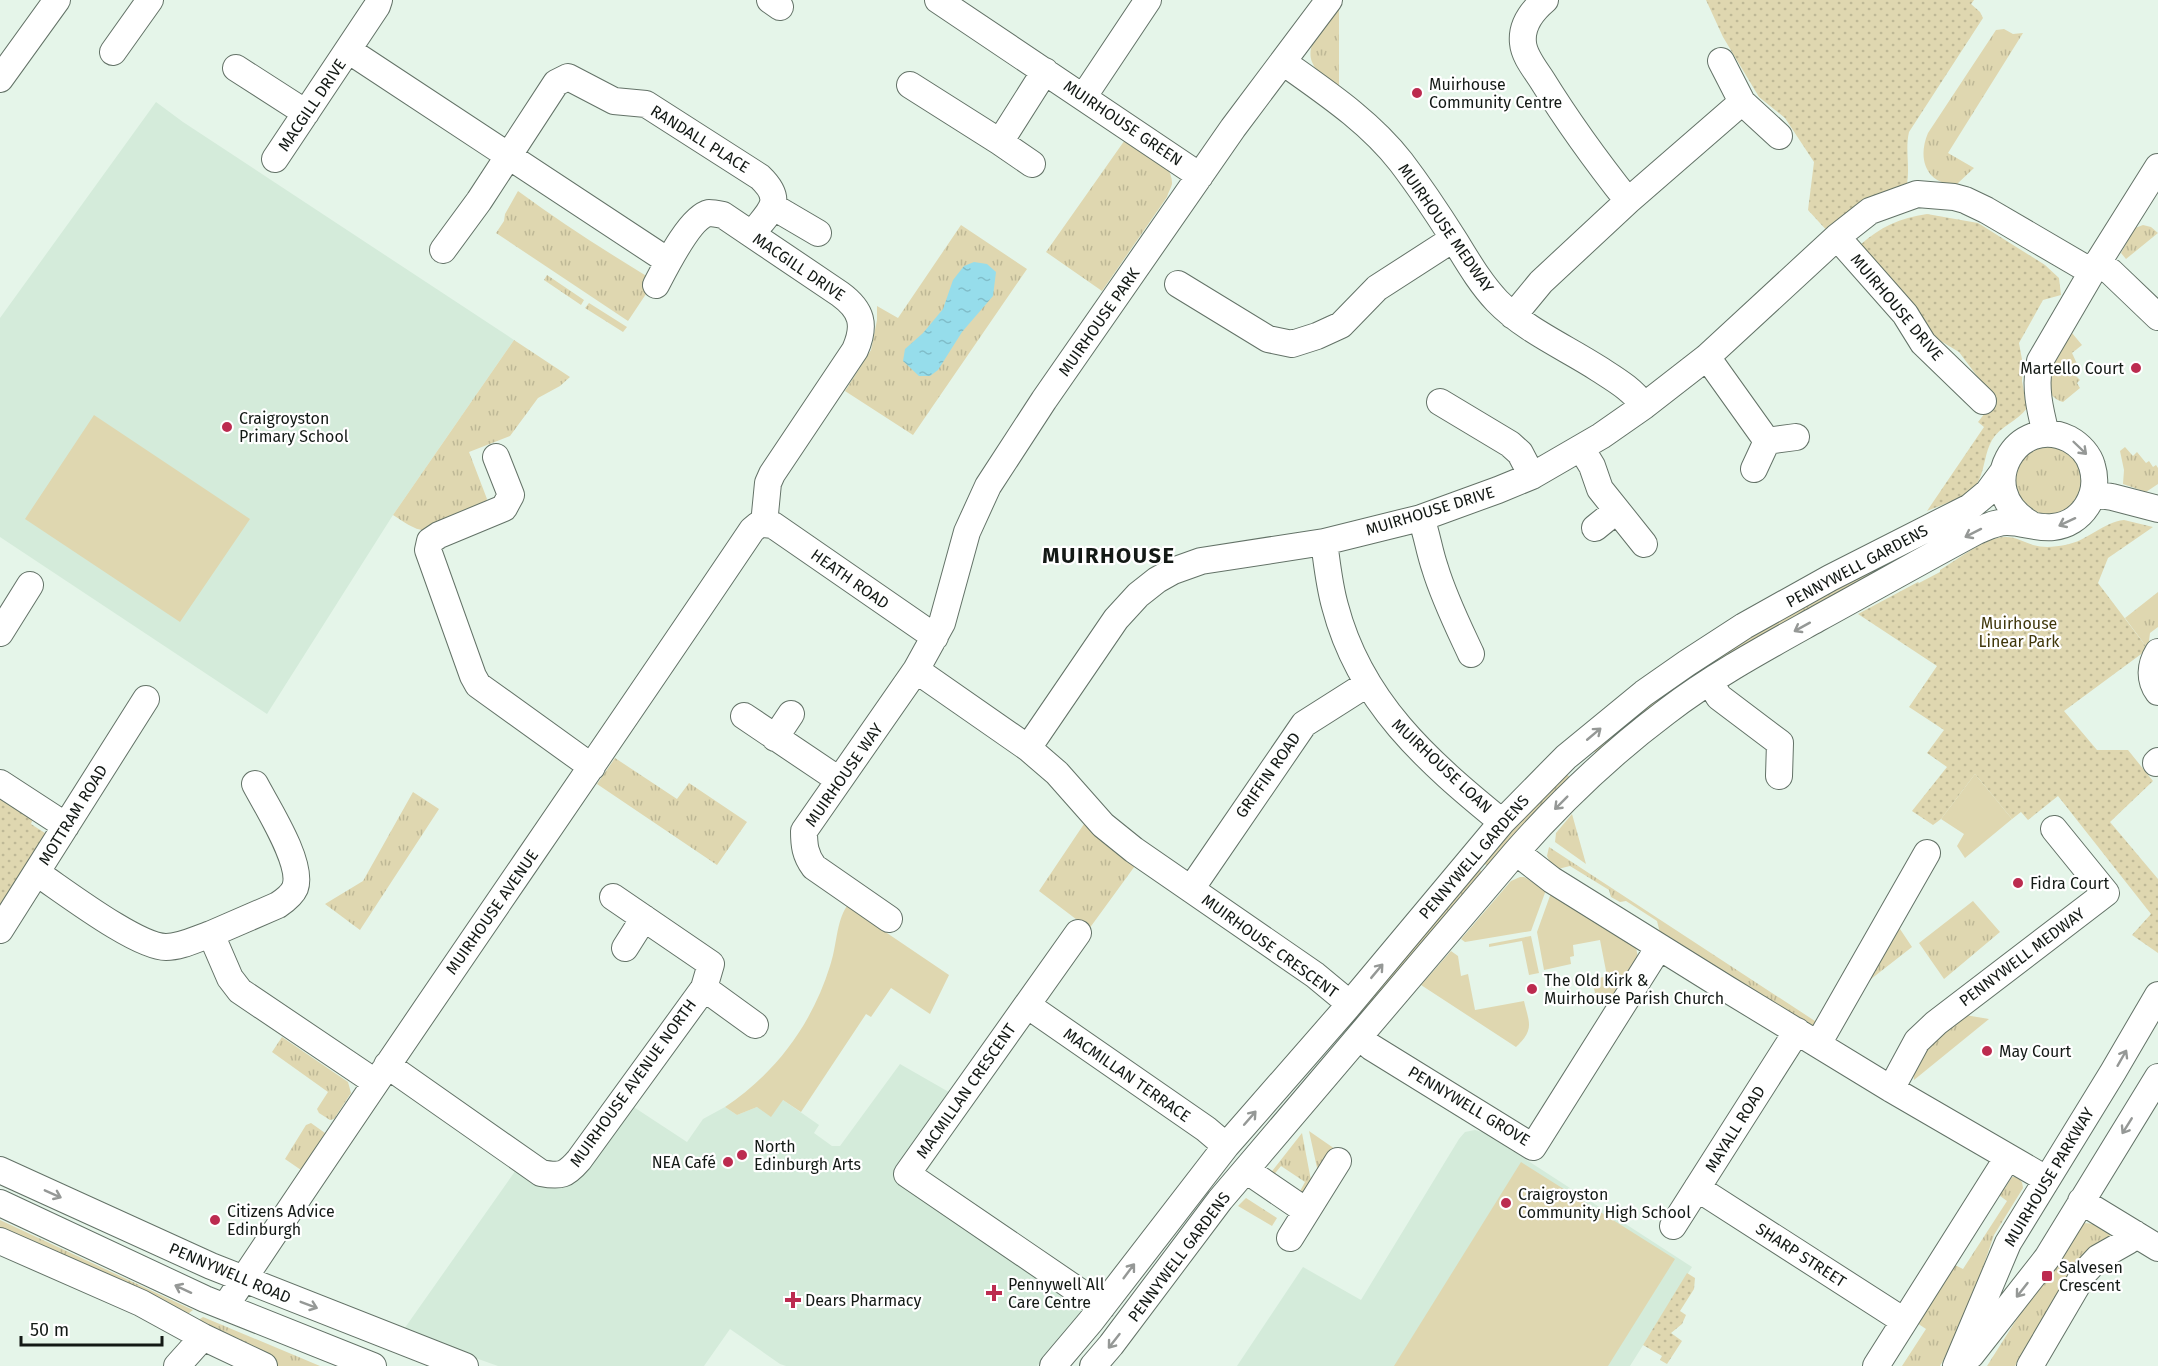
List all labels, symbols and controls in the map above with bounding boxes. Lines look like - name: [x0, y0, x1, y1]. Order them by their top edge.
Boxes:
- street label: MACGILL DRIVE: [274, 55, 350, 155]
- place label: Muirhouse Community Centre: [1429, 75, 1562, 112]
- street label: MUIRHOUSE GREEN: [1060, 76, 1186, 170]
- marker: Muirhouse Community Centre: [1410, 86, 1424, 100]
- street label: RANDALL PLACE: [647, 101, 753, 177]
- street label: MUIRHOUSE MEDWAY: [1394, 160, 1498, 296]
- street label: MACGILL DRIVE: [749, 229, 849, 305]
- street label: MUIRHOUSE DRIVE: [1847, 250, 1947, 364]
- street label: MUIRHOUSE PARK: [1055, 264, 1144, 380]
- place label: Martello Court: [2020, 359, 2124, 378]
- marker: Martello Court: [2129, 361, 2143, 375]
- place label: Craigroyston Primary School: [239, 409, 349, 446]
- marker: Craigroyston Primary School: [220, 420, 234, 434]
- one-way arrow: [2072, 441, 2087, 456]
- street label: MUIRHOUSE DRIVE: [1363, 482, 1497, 540]
- one-way arrow: [2058, 516, 2076, 528]
- street label: PENNYWELL GARDENS: [1783, 520, 1931, 611]
- one-way arrow: [1964, 528, 1982, 540]
- district label: MUIRHOUSE: [1042, 542, 1176, 569]
- street label: HEATH ROAD: [807, 545, 893, 613]
- park label: Muirhouse Linear Park: [1978, 614, 2060, 651]
- one-way arrow: [1794, 621, 1811, 633]
- street label: MUIRHOUSE LOAN: [1388, 715, 1496, 817]
- street label: MUIRHOUSE WAY: [801, 720, 887, 830]
- one-way arrow: [1586, 728, 1602, 741]
- street label: GRIFFIN ROAD: [1232, 729, 1304, 821]
- street label: MOTTRAM ROAD: [35, 761, 111, 869]
- street label: PENNYWELL GARDENS: [1415, 791, 1533, 923]
- one-way arrow: [1553, 796, 1568, 811]
- street label: MUIRHOUSE AVENUE: [442, 846, 542, 978]
- place label: Fidra Court: [2030, 874, 2109, 893]
- marker: Fidra Court: [2011, 876, 2025, 890]
- street label: MUIRHOUSE CRESCENT: [1198, 890, 1342, 1002]
- street label: PENNYWELL MEDWAY: [1956, 904, 2089, 1010]
- one-way arrow: [1371, 963, 1384, 979]
- place label: The Old Kirk & Muirhouse Parish Church: [1544, 971, 1724, 1008]
- marker: The Old Kirk & Muirhouse Parish Church: [1525, 982, 1539, 996]
- street label: MUIRHOUSE AVENUE NORTH: [566, 995, 700, 1171]
- street label: MACMILLAN CRESCENT: [912, 1019, 1020, 1162]
- street label: MACMILLAN TERRACE: [1060, 1024, 1194, 1126]
- place label: May Court: [1999, 1042, 2071, 1061]
- marker: May Court: [1980, 1044, 1994, 1058]
- one-way arrow: [2116, 1050, 2128, 1067]
- street label: PENNYWELL GROVE: [1405, 1062, 1533, 1150]
- street label: MAYALL ROAD: [1701, 1082, 1769, 1176]
- street label: MUIRHOUSE PARKWAY: [2000, 1104, 2098, 1250]
- one-way arrow: [1243, 1111, 1257, 1126]
- one-way arrow: [2121, 1118, 2134, 1135]
- place label: North Edinburgh Arts: [754, 1137, 861, 1174]
- marker: North Edinburgh Arts: [735, 1148, 749, 1162]
- place label: NEA Café: [652, 1153, 716, 1172]
- marker: NEA Café: [721, 1155, 735, 1169]
- place label: Craigroyston Community High School: [1518, 1185, 1691, 1222]
- street label: PENNYWELL GARDENS: [1124, 1188, 1234, 1326]
- one-way arrow: [44, 1189, 62, 1201]
- marker: Craigroyston Community High School: [1499, 1196, 1513, 1210]
- place label: Citizens Advice Edinburgh: [227, 1202, 335, 1239]
- marker: Citizens Advice Edinburgh: [208, 1213, 222, 1227]
- street label: SHARP STREET: [1752, 1219, 1850, 1292]
- street label: PENNYWELL ROAD: [166, 1239, 294, 1307]
- place label: Salvesen Crescent: [2059, 1258, 2123, 1295]
- one-way arrow: [1122, 1263, 1135, 1279]
- marker: Salvesen Crescent: [2040, 1269, 2054, 1283]
- place label: Pennywell All Care Centre: [1008, 1275, 1105, 1312]
- one-way arrow: [174, 1282, 192, 1294]
- one-way arrow: [2015, 1282, 2028, 1298]
- marker: Pennywell All Care Centre: [985, 1284, 1003, 1302]
- place label: Dears Pharmacy: [805, 1291, 922, 1310]
- marker: Dears Pharmacy: [786, 1293, 800, 1307]
- one-way arrow: [299, 1301, 318, 1312]
- scale bar: [21, 1309, 162, 1347]
- text: 50 m: [30, 1319, 69, 1341]
- one-way arrow: [1108, 1333, 1121, 1349]

